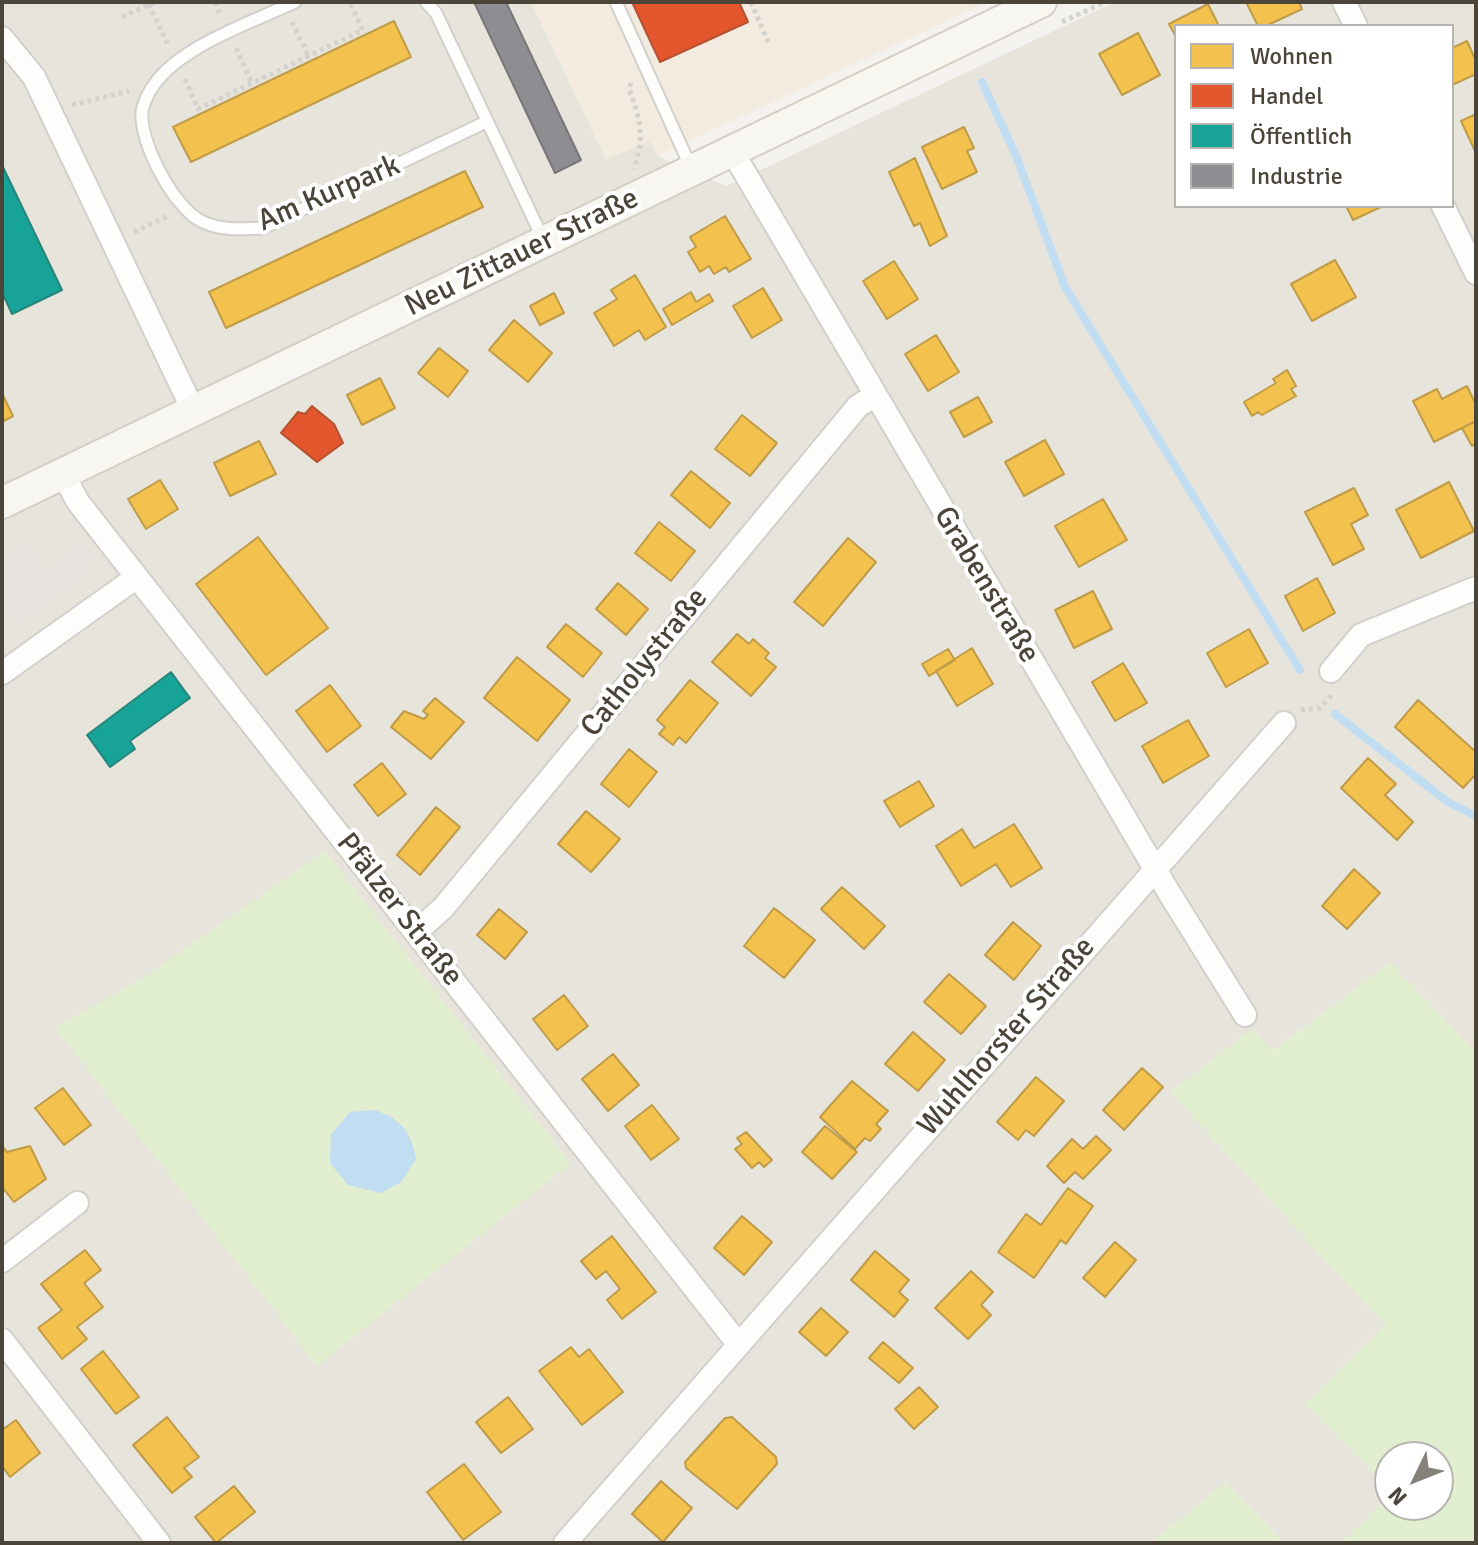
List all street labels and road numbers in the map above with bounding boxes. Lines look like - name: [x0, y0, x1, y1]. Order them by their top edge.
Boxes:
- street label: Am Kurpark: [253, 148, 405, 240]
- street label: Neu Zittauer Straße: [399, 181, 645, 325]
- street label: Grabenstraße: [925, 500, 1047, 670]
- street label: Catholystraße: [574, 581, 716, 745]
- street label: Pfälzer Straße: [328, 826, 470, 994]
- street label: Wuhlhorster Straße: [911, 930, 1103, 1144]

